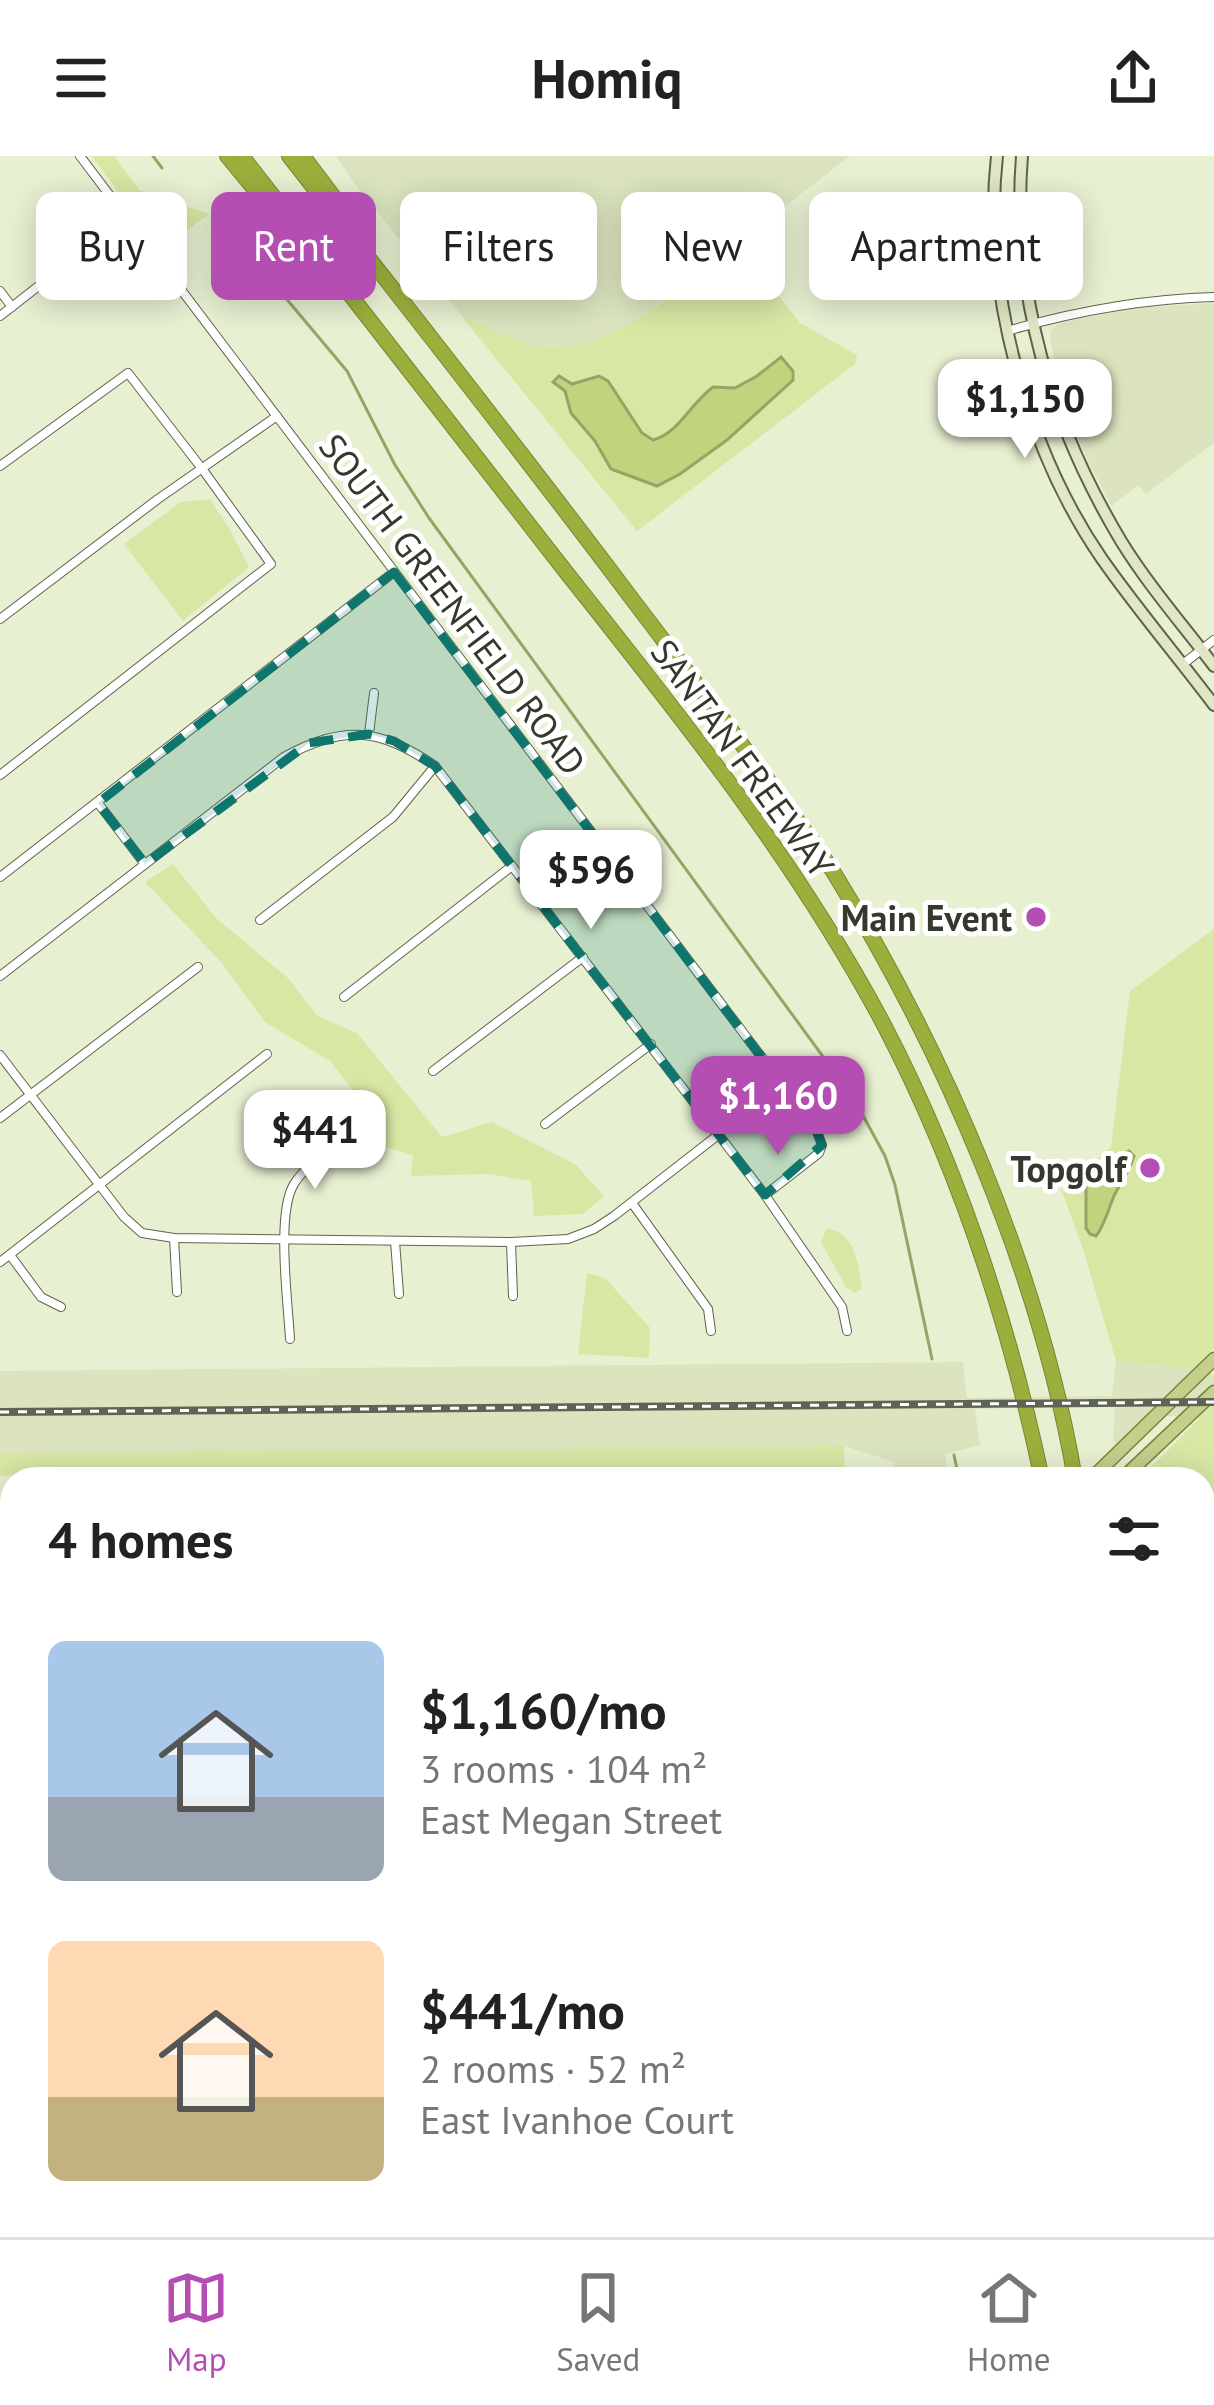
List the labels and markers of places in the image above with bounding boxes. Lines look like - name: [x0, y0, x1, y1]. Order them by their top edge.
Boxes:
- pin: $1,150: [927, 359, 1123, 461]
- pin: $596: [520, 830, 662, 932]
- place label: Main Event: [841, 894, 1012, 941]
- marker: Main Event: [1023, 904, 1049, 930]
- pin: $1,160: [680, 1056, 876, 1158]
- pin: $441: [244, 1090, 386, 1192]
- place label: Topgolf: [1011, 1145, 1128, 1192]
- marker: Topgolf: [1137, 1155, 1163, 1181]

